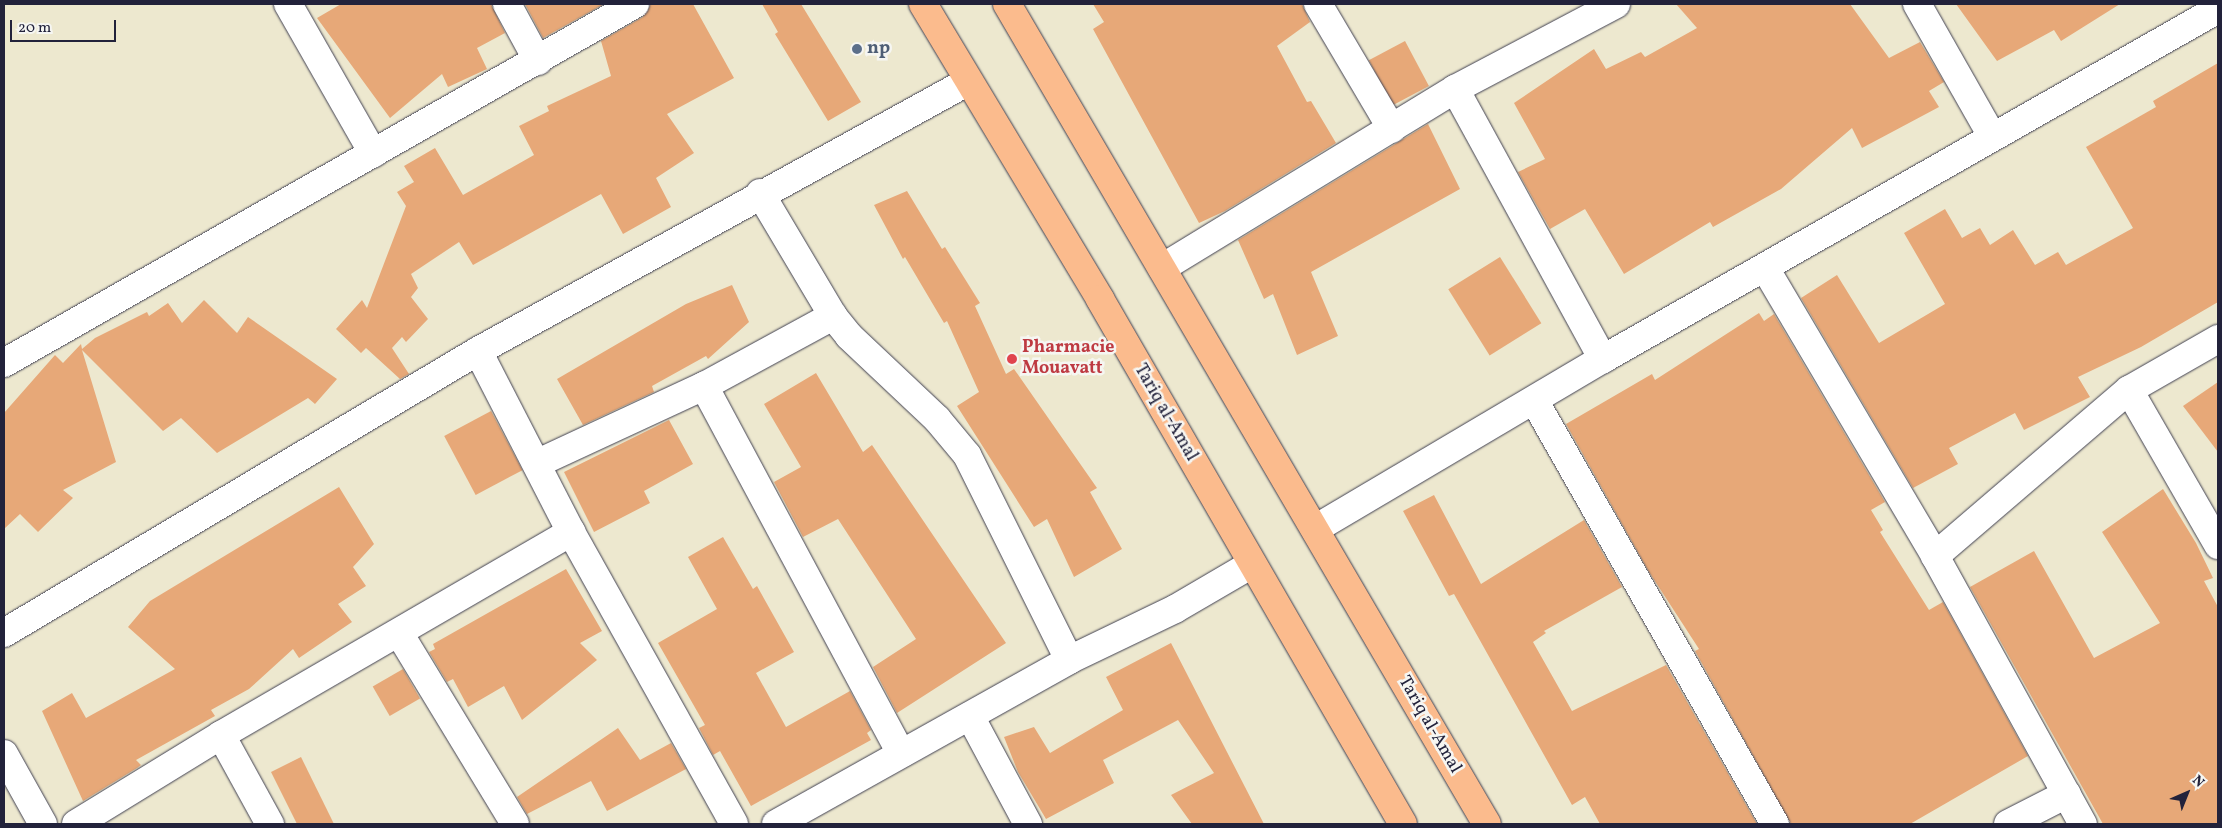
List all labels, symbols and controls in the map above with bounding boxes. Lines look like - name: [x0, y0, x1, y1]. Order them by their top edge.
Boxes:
- scale bar: [12, 10, 119, 42]
- text: 20 m: [18, 18, 51, 39]
- place label: np: [867, 38, 890, 60]
- marker: np: [851, 43, 863, 55]
- place label: Pharmacie Mouavatt: [1022, 338, 1115, 380]
- marker: Pharmacie Mouavatt: [1006, 353, 1018, 365]
- street label: Tariq al-Amal: [1129, 361, 1201, 465]
- street label: Tariq al-Amal: [1393, 673, 1465, 777]
- north arrow: [2162, 768, 2212, 818]
- text: N: [2188, 771, 2208, 792]

